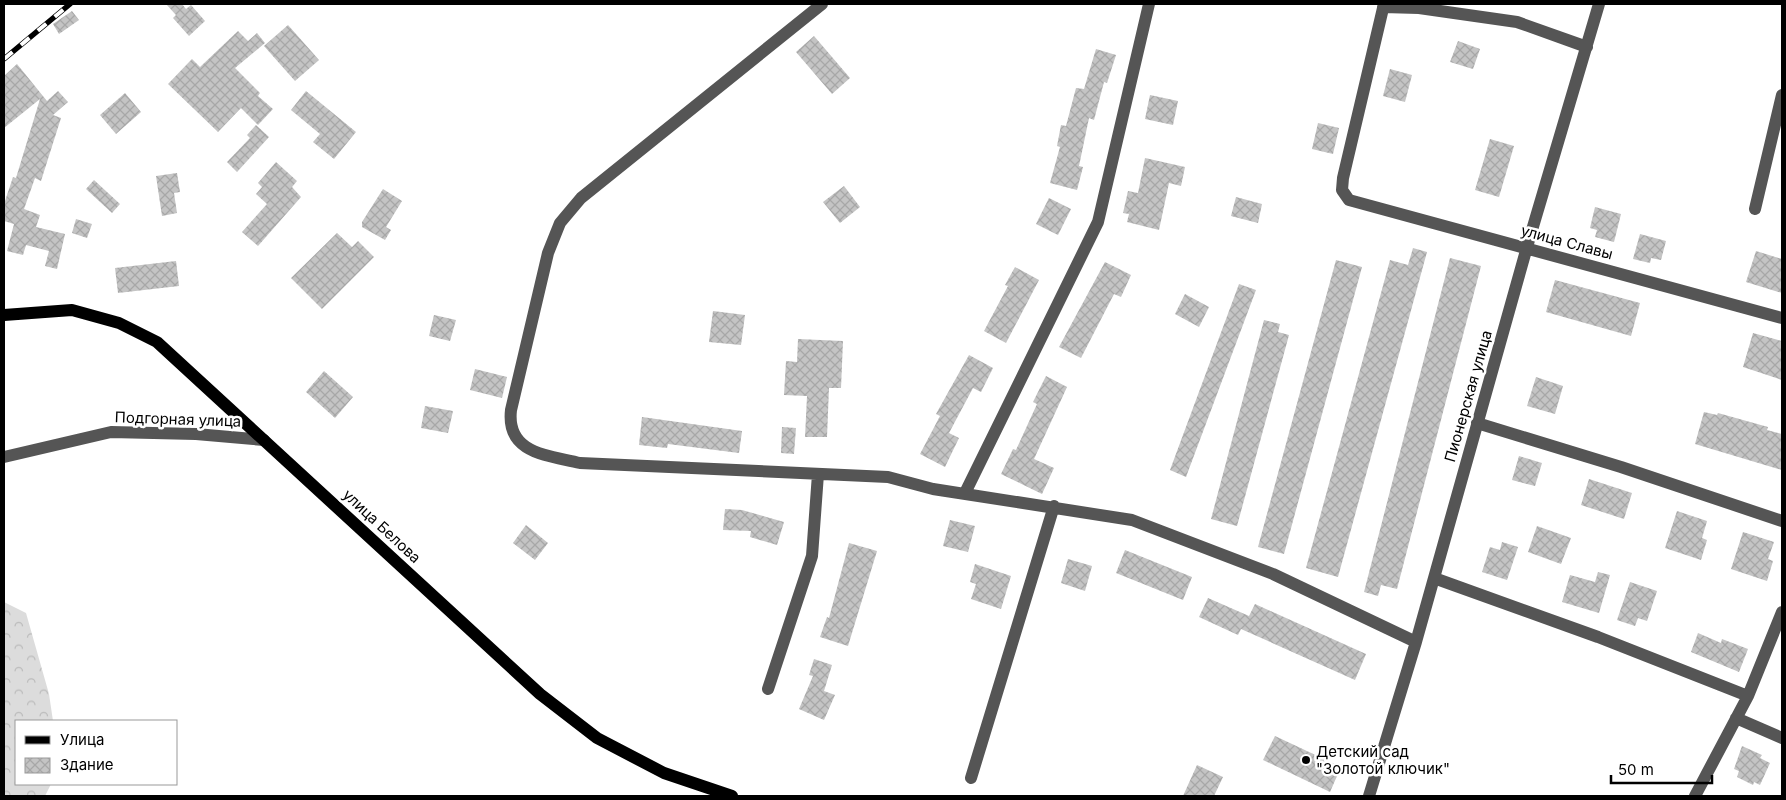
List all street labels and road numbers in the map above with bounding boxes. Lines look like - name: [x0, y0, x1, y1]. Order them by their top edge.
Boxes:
- street label: улица Славы: [1519, 221, 1615, 263]
- street label: Пионерская улица: [1440, 328, 1496, 464]
- street label: Подгорная улица: [114, 407, 242, 431]
- street label: улица Белова: [339, 485, 425, 567]

